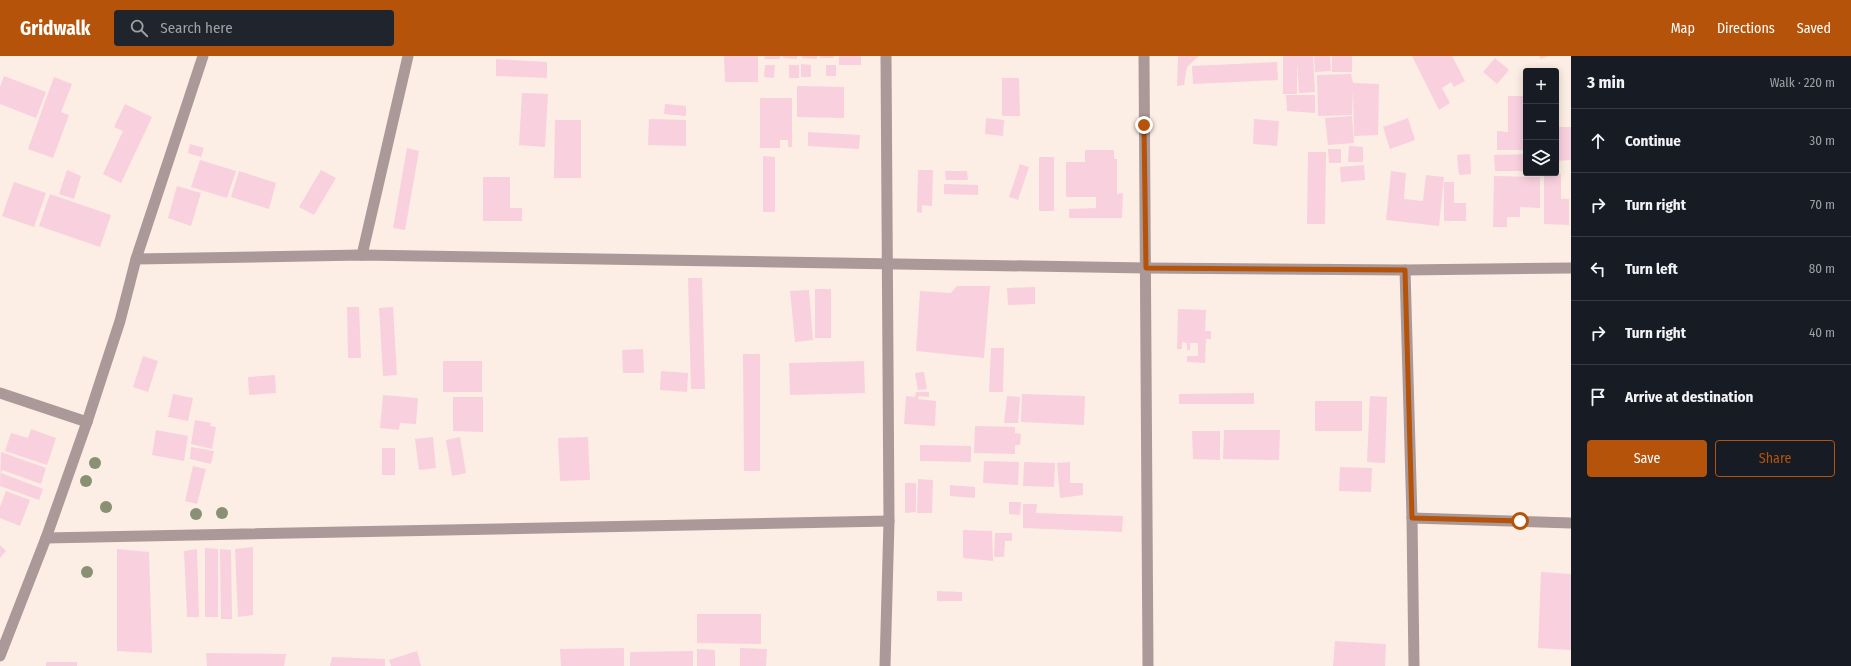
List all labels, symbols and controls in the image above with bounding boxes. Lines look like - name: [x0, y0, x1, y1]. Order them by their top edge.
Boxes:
- search box: [114, 10, 394, 46]
- text: Gridwalk: [20, 17, 90, 40]
- icon: search: [128, 17, 150, 39]
- text: Search here: [160, 19, 233, 37]
- text: Map: [1671, 20, 1695, 37]
- text: Directions: [1717, 20, 1775, 37]
- text: Saved: [1797, 20, 1831, 37]
- map controls: [1523, 68, 1559, 176]
- button: +: [1523, 68, 1559, 104]
- text: 3 min: [1587, 72, 1625, 93]
- text: Walk · 220 m: [1770, 75, 1835, 90]
- button: −: [1523, 104, 1559, 140]
- route end: [1135, 116, 1153, 134]
- icon: ahead: [1587, 130, 1609, 152]
- text: Continue: [1625, 132, 1681, 150]
- text: 30 m: [1809, 133, 1835, 148]
- button: layers: [1523, 140, 1559, 176]
- icon: right: [1587, 194, 1609, 216]
- text: Turn right: [1625, 196, 1686, 214]
- text: 70 m: [1810, 197, 1835, 212]
- icon: left: [1587, 258, 1609, 280]
- text: Turn left: [1625, 260, 1678, 278]
- text: 80 m: [1809, 261, 1835, 276]
- icon: right: [1587, 322, 1609, 344]
- text: Turn right: [1625, 324, 1686, 342]
- text: 40 m: [1809, 325, 1835, 340]
- icon: arrive: [1587, 386, 1609, 408]
- text: Arrive at destination: [1625, 388, 1753, 406]
- button: Save: [1587, 440, 1707, 477]
- button: Share: [1715, 440, 1835, 477]
- route start: [1511, 512, 1529, 530]

